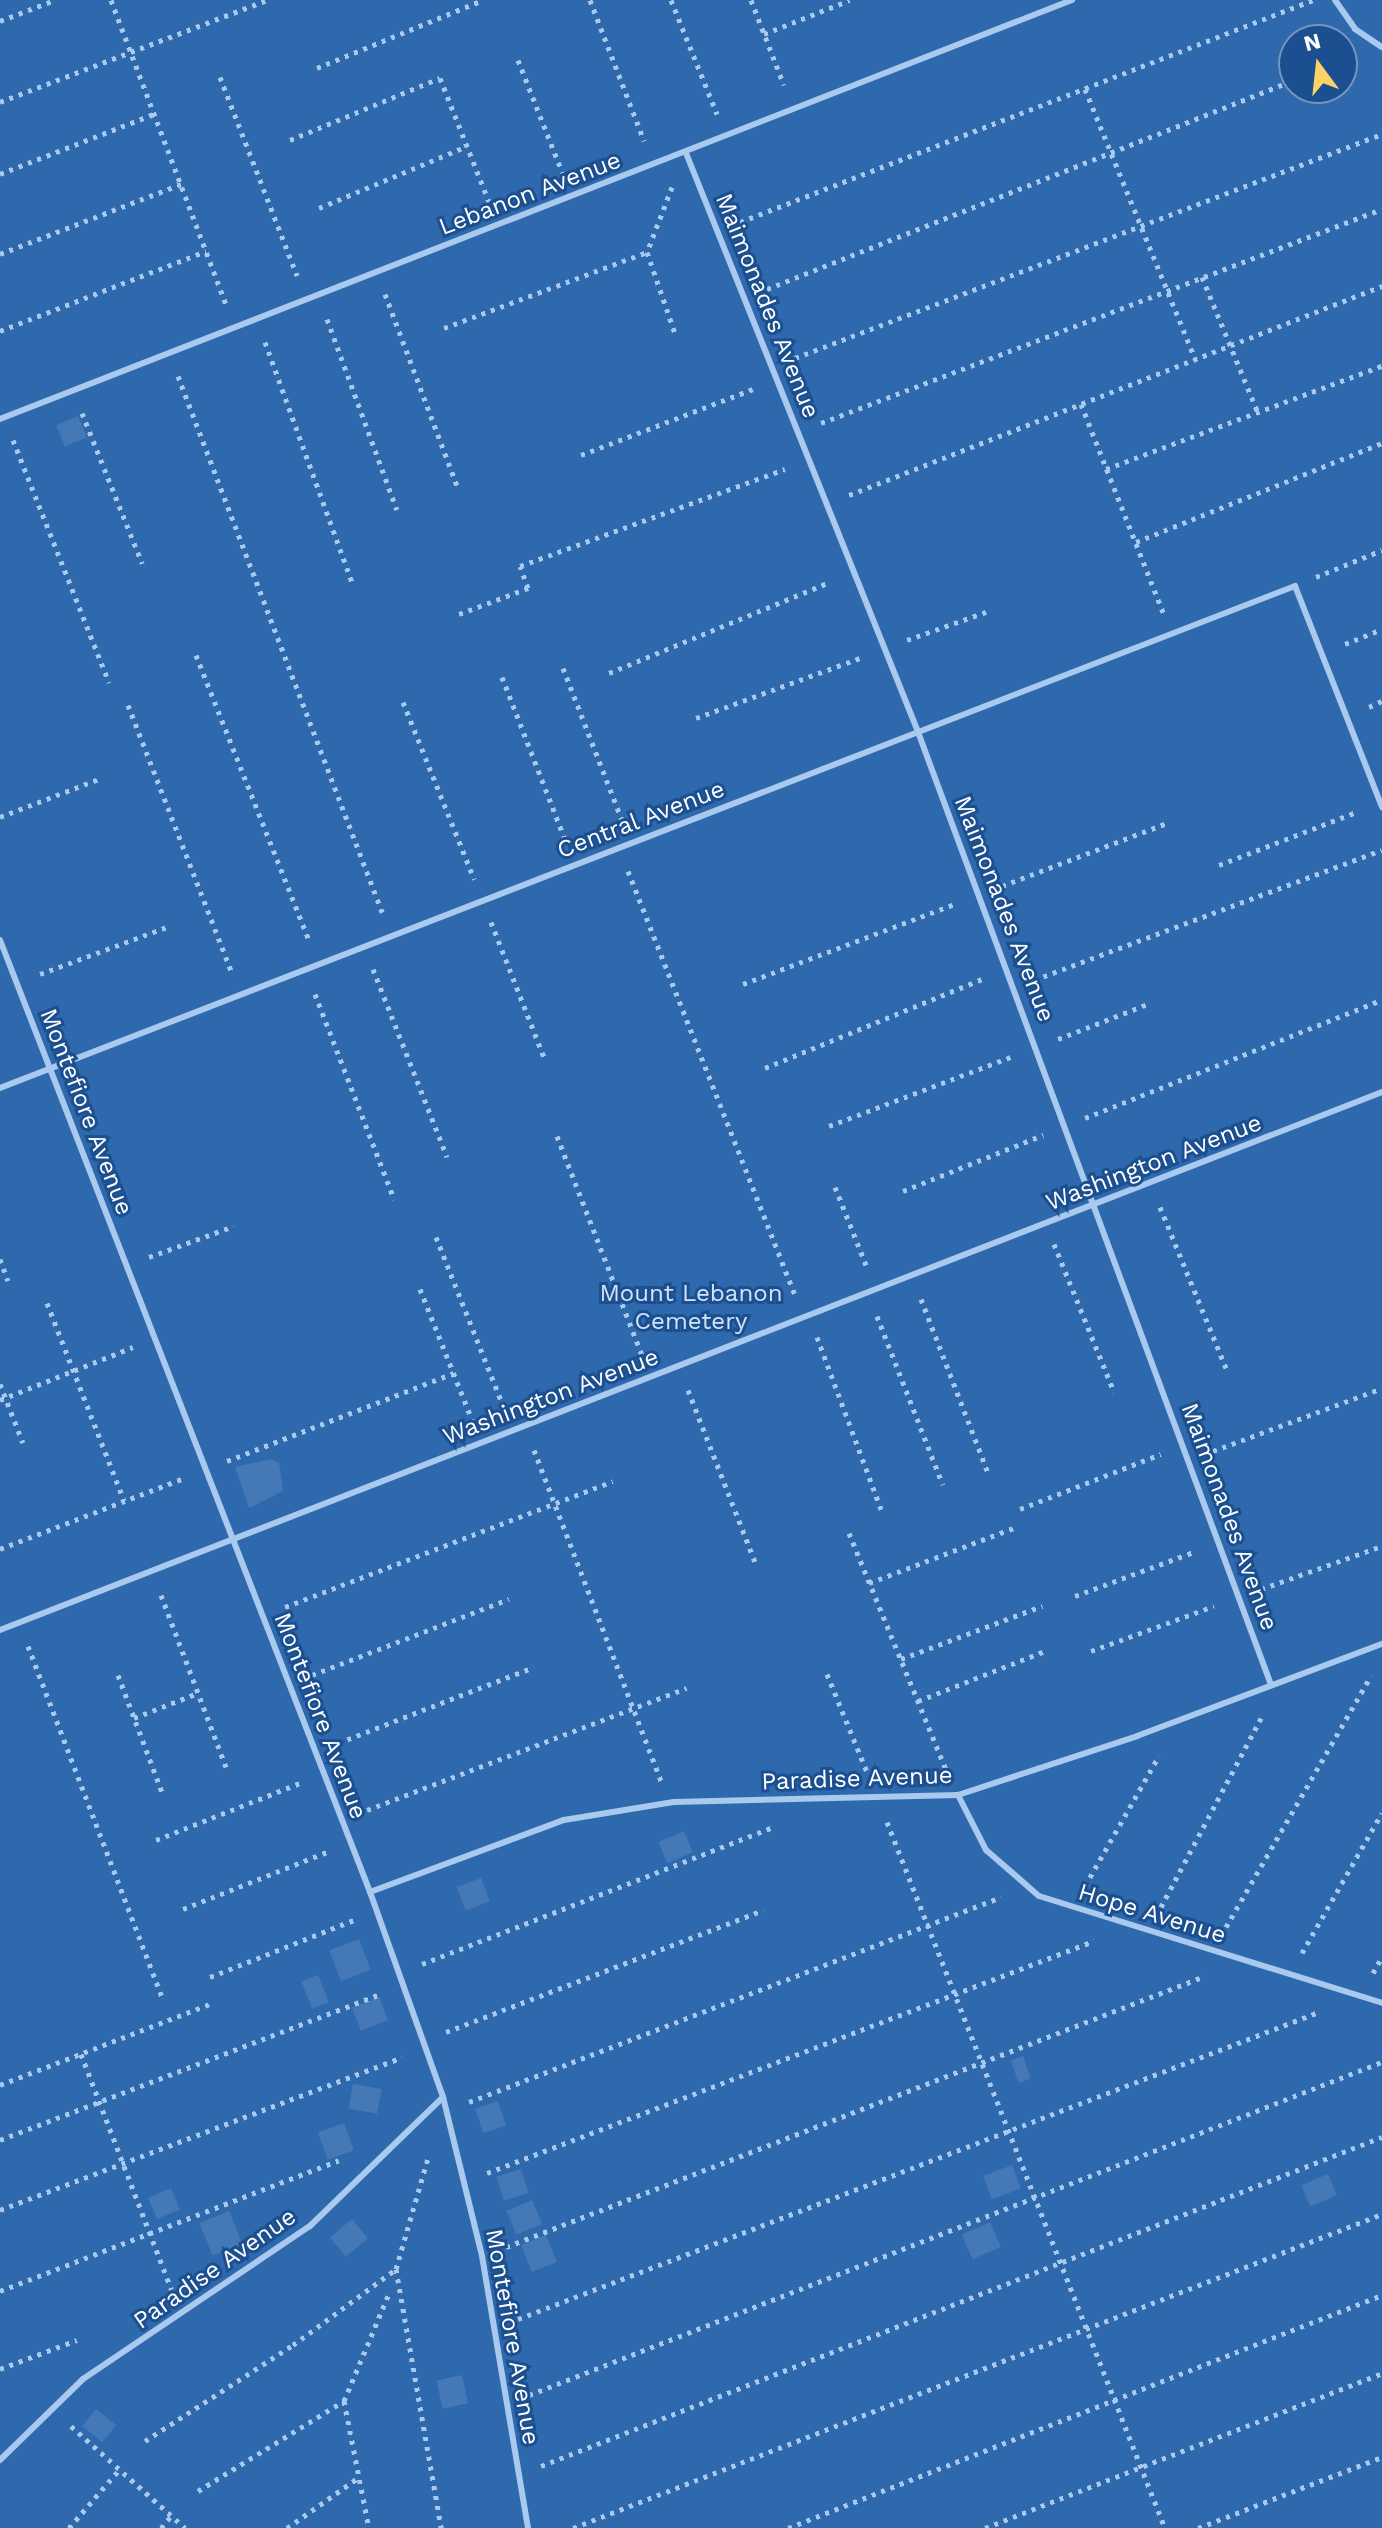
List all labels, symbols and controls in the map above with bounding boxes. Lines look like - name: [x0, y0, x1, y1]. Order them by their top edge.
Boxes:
- north arrow: [1278, 24, 1358, 104]
- text: N: [1301, 28, 1323, 56]
- street label: Lebanon Avenue: [434, 146, 626, 242]
- street label: Maimonades Avenue: [709, 189, 825, 423]
- street label: Central Avenue: [553, 775, 729, 865]
- street label: Maimonades Avenue: [947, 792, 1061, 1026]
- street label: Montefiore Avenue: [33, 1004, 139, 1220]
- street label: Washington Avenue: [1042, 1108, 1266, 1218]
- park label: Mount Lebanon Cemetery: [599, 1280, 783, 1336]
- street label: Washington Avenue: [439, 1342, 663, 1452]
- street label: Maimonades Avenue: [1174, 1399, 1284, 1635]
- street label: Montefiore Avenue: [267, 1608, 373, 1824]
- street label: Paradise Avenue: [760, 1761, 954, 1797]
- street label: Hope Avenue: [1074, 1878, 1230, 1950]
- street label: Paradise Avenue: [128, 2202, 302, 2336]
- street label: Montefiore Avenue: [479, 2226, 545, 2448]

